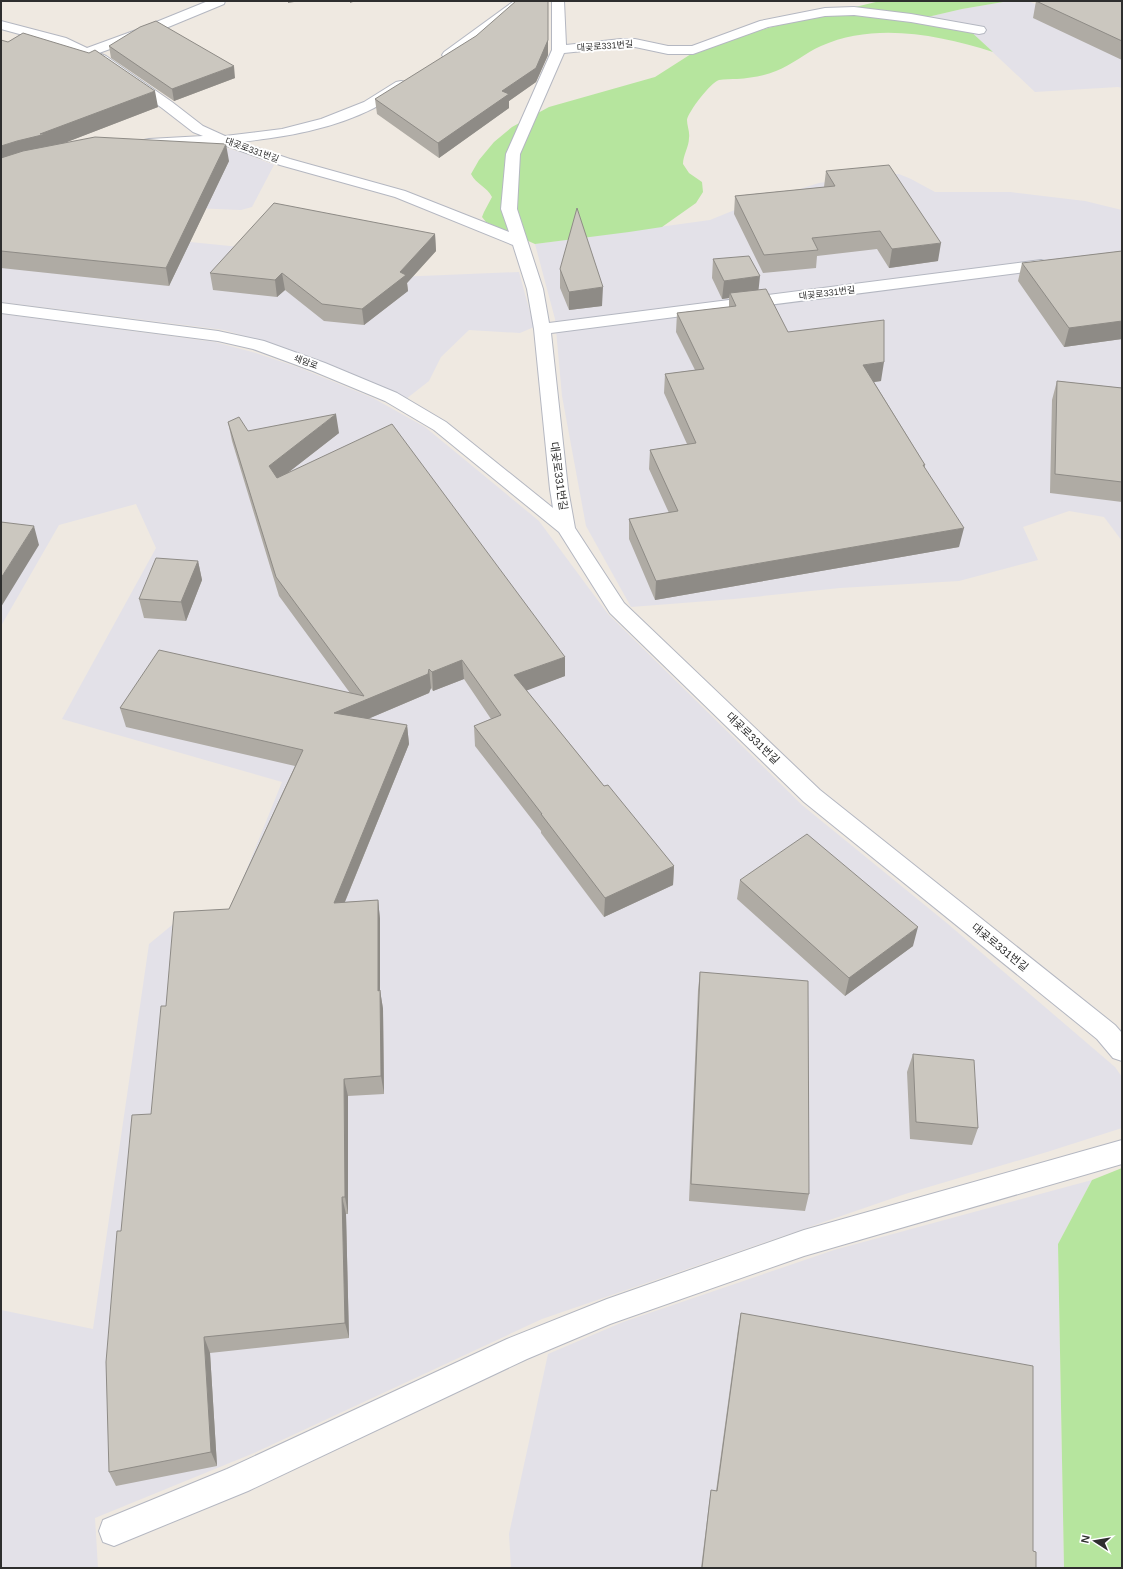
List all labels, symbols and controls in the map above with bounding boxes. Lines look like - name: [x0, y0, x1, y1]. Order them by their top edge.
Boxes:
- street label: 대곶로331번길: [577, 39, 633, 53]
- street label: 대곶로331번길: [224, 136, 280, 164]
- street label: 대곶로331번길: [798, 285, 856, 301]
- street label: 쇄암로: [293, 353, 319, 371]
- street label: 대곶로331번길: [548, 441, 570, 511]
- street label: 대곶로331번길: [724, 710, 782, 766]
- street label: 대곶로331번길: [969, 921, 1031, 973]
- north arrow: [1075, 1521, 1115, 1561]
- text: N: [1079, 1534, 1092, 1544]

